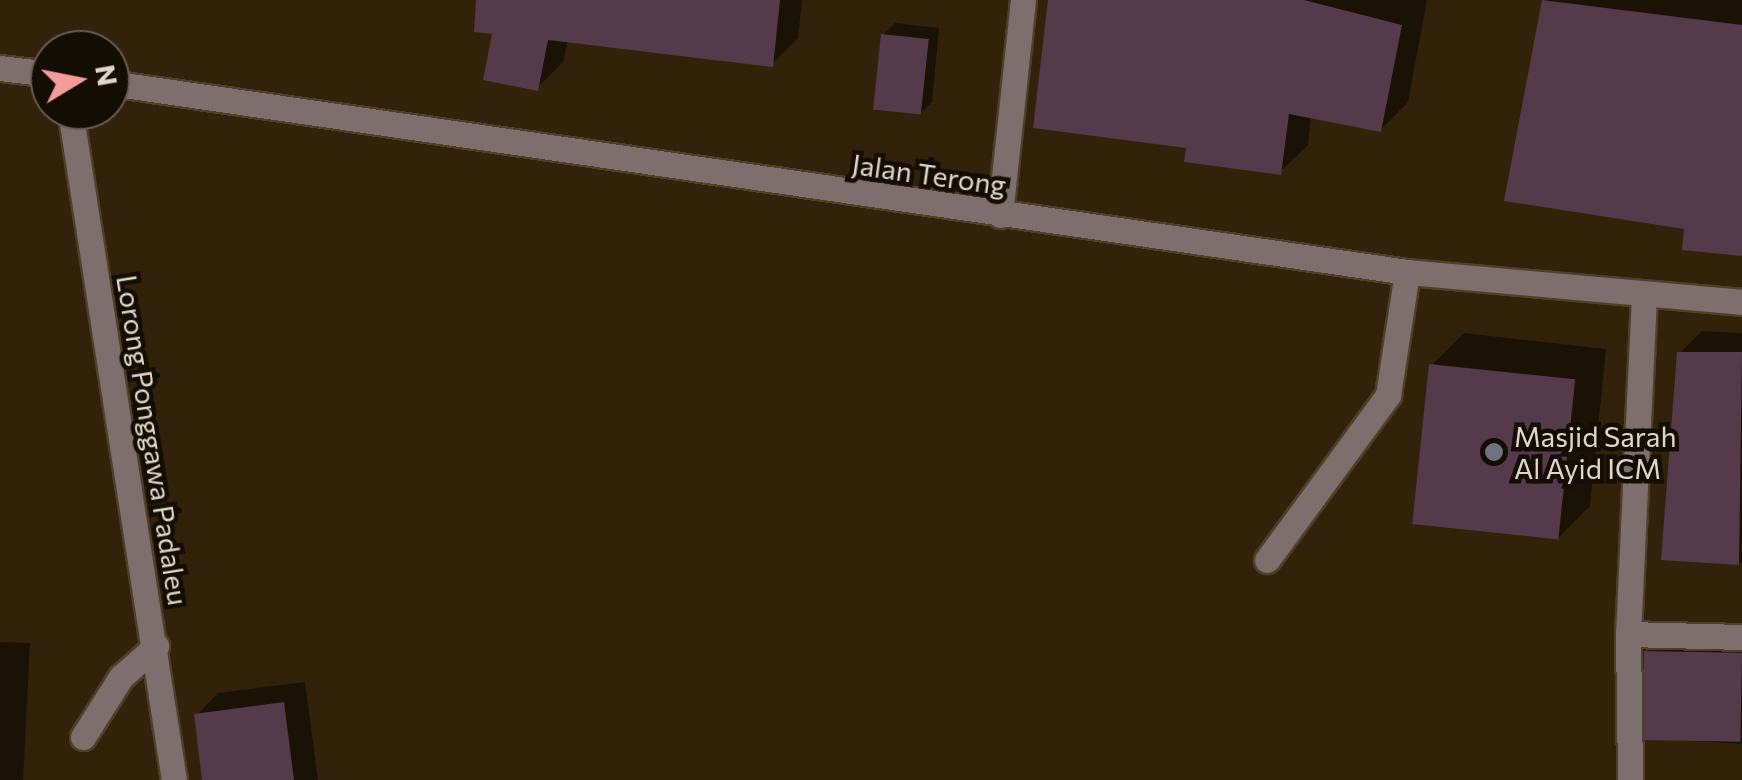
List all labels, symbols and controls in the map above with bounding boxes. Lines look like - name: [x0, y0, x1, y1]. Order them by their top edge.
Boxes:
- north arrow: [30, 30, 130, 130]
- text: N: [89, 62, 126, 88]
- street label: Jalan Terong: [850, 147, 1008, 201]
- street label: Lorong Ponggawa Padaleu: [110, 273, 196, 607]
- place label: Masjid Sarah Al Ayid ICM: [1514, 419, 1676, 485]
- marker: Masjid Sarah Al Ayid ICM: [1483, 441, 1505, 463]

